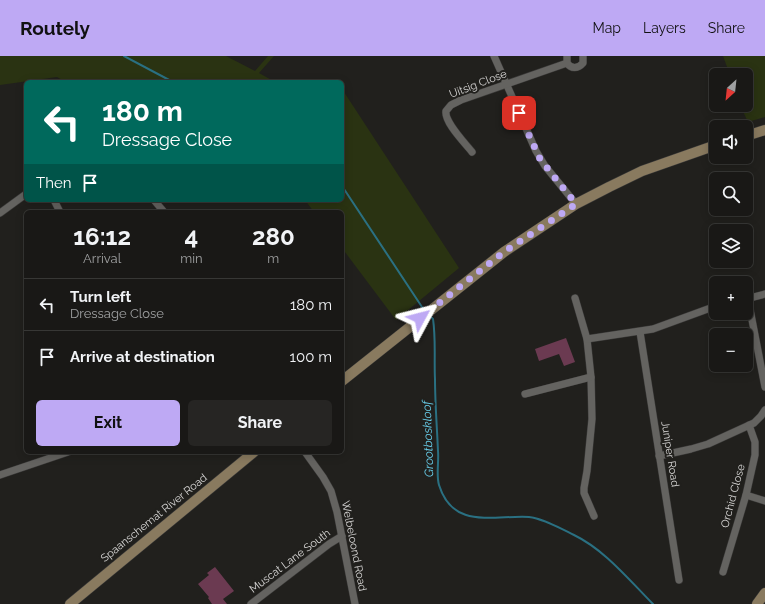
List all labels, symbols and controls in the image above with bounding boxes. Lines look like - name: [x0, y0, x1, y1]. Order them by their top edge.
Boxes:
- text: Routely: [20, 17, 90, 39]
- text: Map: [593, 20, 621, 36]
- text: Layers: [643, 20, 686, 36]
- text: Share: [708, 20, 745, 36]
- street label: Uitsig Close: [447, 67, 509, 101]
- north arrow: [709, 68, 753, 112]
- map controls: [709, 68, 753, 372]
- text: 180 m: [102, 95, 183, 128]
- icon: left: [36, 96, 88, 148]
- pin: [502, 96, 536, 130]
- icon: arrive: [508, 102, 530, 124]
- button: sound: [709, 120, 753, 164]
- text: Dressage Close: [102, 129, 232, 150]
- icon: arrive: [79, 172, 101, 194]
- button: search: [709, 172, 753, 216]
- text: Then: [36, 174, 71, 192]
- text: 16:12: [73, 222, 131, 251]
- text: 4: [185, 222, 198, 251]
- text: 280: [252, 222, 295, 251]
- button: layers: [709, 224, 753, 268]
- text: Arrival: [83, 251, 121, 266]
- text: min: [180, 251, 203, 266]
- text: m: [267, 251, 279, 266]
- button: +: [709, 276, 753, 320]
- text: Turn left: [70, 288, 131, 306]
- icon: left: [36, 294, 58, 316]
- text: 180 m: [290, 296, 332, 314]
- position arrow: [399, 297, 441, 339]
- text: Dressage Close: [70, 306, 164, 321]
- button: −: [709, 328, 753, 372]
- icon: arrive: [36, 346, 58, 368]
- text: Arrive at destination: [70, 348, 215, 366]
- text: 100 m: [290, 348, 332, 366]
- water label: Grootboskloof: [420, 398, 436, 477]
- button: Exit: [36, 400, 180, 446]
- button: Share: [188, 400, 332, 446]
- street label: Juniper Road: [658, 420, 682, 488]
- street label: Orchid Close: [718, 462, 748, 529]
- street label: Spaanschemat River Road: [98, 471, 210, 565]
- street label: Welbeloond Road: [339, 500, 369, 593]
- street label: Muscat Lane South: [247, 526, 333, 596]

